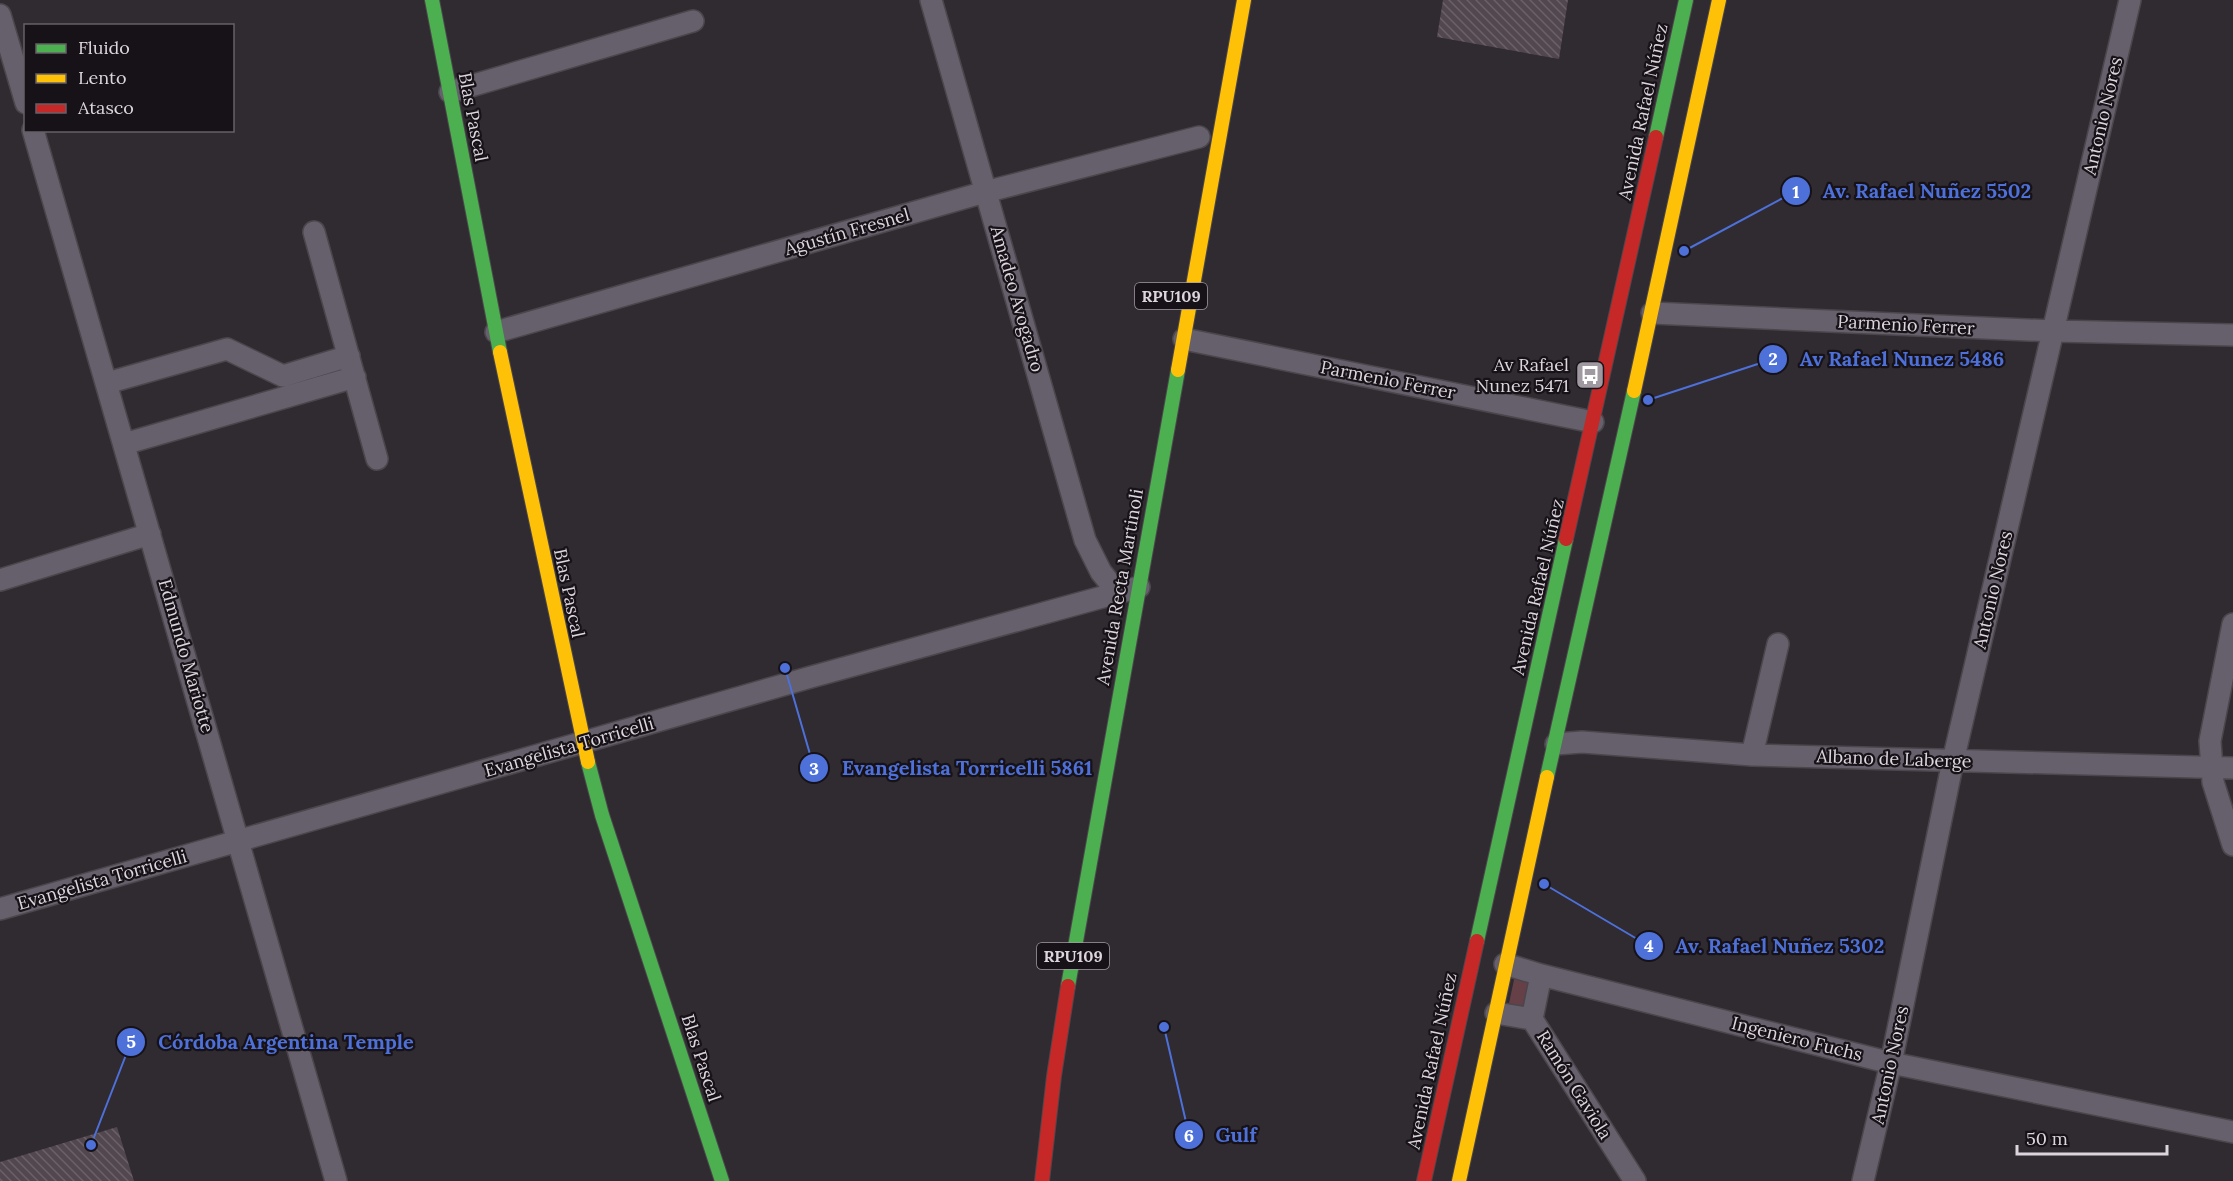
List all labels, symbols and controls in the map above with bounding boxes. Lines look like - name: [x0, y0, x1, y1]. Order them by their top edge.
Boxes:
- street label: Avenida Rafael Núñez: [1612, 21, 1672, 203]
- legend: [24, 24, 234, 132]
- text: Fluido: [78, 36, 130, 59]
- street label: Antonio Nores: [2078, 55, 2127, 178]
- text: Lento: [78, 66, 126, 89]
- street label: Blas Pascal: [454, 70, 493, 164]
- text: Atasco: [77, 96, 134, 119]
- callout: Av. Rafael Nuñez 5502: [1781, 172, 2043, 210]
- text: Av. Rafael Nuñez 5502: [1823, 178, 2031, 203]
- text: 1: [1792, 180, 1800, 203]
- street label: Agustín Fresnel: [781, 203, 912, 261]
- street label: Amadeo Avogadro: [985, 222, 1049, 375]
- road number: RPU109: [1135, 283, 1207, 309]
- street label: Parmenio Ferrer: [1837, 309, 1975, 340]
- callout: Av Rafael Nunez 5486: [1758, 340, 2017, 378]
- text: Av Rafael Nunez 5486: [1800, 346, 2004, 371]
- text: 2: [1768, 347, 1778, 370]
- place label: Av Rafael Nunez 5471: [1476, 353, 1569, 397]
- street label: Parmenio Ferrer: [1318, 355, 1458, 404]
- bus stop icon: Av Rafael Nunez 5471: [1574, 359, 1606, 391]
- street label: Avenida Recta Martinoli: [1091, 487, 1148, 688]
- street label: Avenida Rafael Núñez: [1506, 497, 1569, 678]
- street label: Antonio Nores: [1968, 529, 2017, 652]
- street label: Blas Pascal: [549, 546, 590, 640]
- street label: Edmundo Mariotte: [154, 576, 219, 736]
- street label: Evangelista Torricelli: [482, 711, 656, 782]
- street label: Albano de Laberge: [1815, 744, 1972, 773]
- callout: Evangelista Torricelli 5861: [799, 749, 1104, 787]
- text: Evangelista Torricelli 5861: [842, 755, 1092, 780]
- text: 3: [809, 757, 819, 780]
- street label: Evangelista Torricelli: [15, 844, 189, 915]
- callout: Av. Rafael Nuñez 5302: [1634, 927, 1897, 965]
- text: Av. Rafael Nuñez 5302: [1676, 933, 1884, 958]
- text: 4: [1644, 934, 1654, 957]
- road number: RPU109: [1037, 943, 1109, 969]
- street label: Avenida Rafael Núñez: [1401, 970, 1461, 1152]
- street label: Antonio Nores: [1866, 1004, 1913, 1127]
- street label: Blas Pascal: [677, 1011, 726, 1104]
- street label: Ingeniero Fuchs: [1729, 1011, 1865, 1066]
- callout: Córdoba Argentina Temple: [116, 1023, 426, 1061]
- street label: Ramón Gaviola: [1532, 1026, 1617, 1144]
- text: Córdoba Argentina Temple: [158, 1029, 414, 1054]
- text: 5: [126, 1030, 136, 1053]
- callout: Gulf: [1174, 1116, 1269, 1154]
- scale bar: [2017, 1118, 2167, 1156]
- text: Gulf: [1215, 1122, 1258, 1147]
- text: 6: [1184, 1124, 1194, 1147]
- text: 50 m: [2026, 1127, 2068, 1150]

